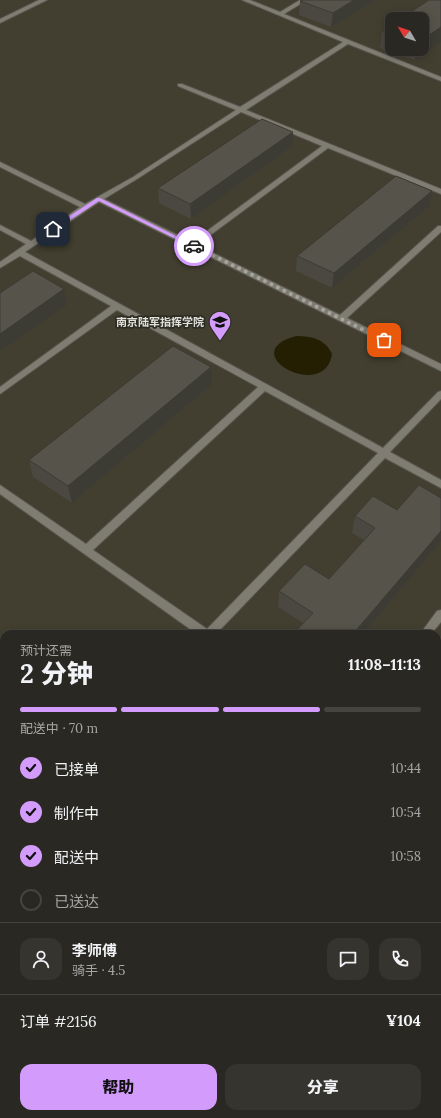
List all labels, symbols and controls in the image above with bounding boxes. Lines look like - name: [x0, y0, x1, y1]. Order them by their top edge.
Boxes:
- north arrow: [385, 12, 429, 56]
- map controls: [385, 12, 429, 56]
- pin: [36, 212, 70, 246]
- icon: home: [42, 218, 64, 240]
- courier: [174, 226, 214, 266]
- icon: car: [183, 235, 205, 257]
- school or university icon: 南京陆军指挥学院: [207, 309, 233, 342]
- place label: 南京陆军指挥学院: [116, 315, 204, 329]
- pin: [367, 323, 401, 357]
- icon: bag: [373, 329, 395, 351]
- text: 预计还需: [20, 642, 72, 659]
- text: 11:08–11:13: [348, 655, 421, 674]
- text: 2 分钟: [20, 657, 93, 690]
- text: 配送中 · 70 m: [20, 720, 98, 737]
- icon: check: [20, 757, 42, 779]
- text: 已接单: [54, 760, 99, 779]
- text: 10:44: [391, 760, 421, 777]
- icon: check: [20, 801, 42, 823]
- text: 制作中: [54, 804, 99, 823]
- text: 10:54: [391, 804, 421, 821]
- icon: check: [20, 845, 42, 867]
- text: 配送中: [54, 848, 99, 867]
- text: 10:58: [391, 848, 421, 865]
- text: 已送达: [54, 892, 99, 911]
- button: person: [20, 938, 62, 980]
- button: chat: [327, 938, 369, 980]
- button: phone: [379, 938, 421, 980]
- text: 李师傅: [72, 941, 117, 960]
- text: 骑手 · 4.5: [72, 962, 125, 979]
- text: ¥104: [386, 1011, 421, 1030]
- text: 订单 #2156: [20, 1012, 97, 1031]
- button: 帮助: [20, 1064, 217, 1110]
- button: 分享: [225, 1064, 421, 1110]

